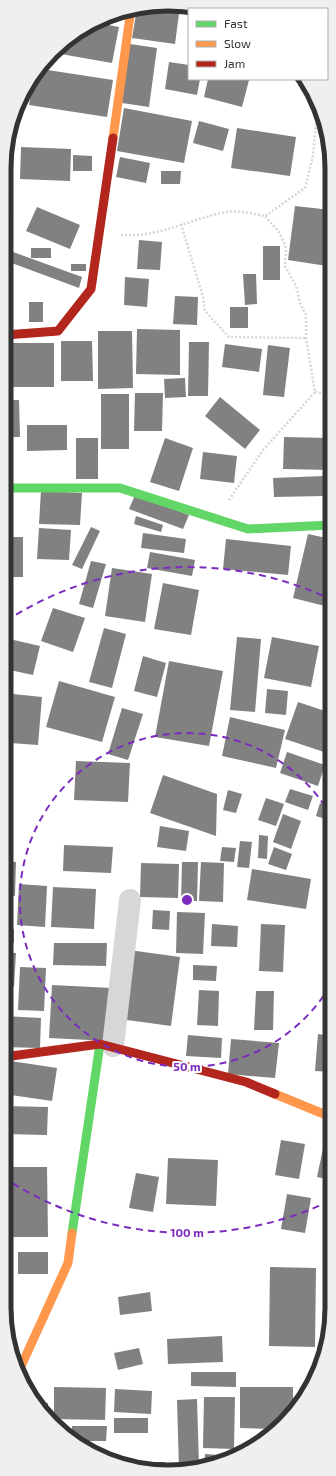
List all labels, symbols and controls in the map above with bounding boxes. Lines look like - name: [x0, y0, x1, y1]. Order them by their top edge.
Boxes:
- legend: [188, 8, 328, 80]
- text: Fast: [224, 16, 248, 30]
- text: Slow: [224, 36, 251, 50]
- text: Jam: [224, 56, 245, 70]
- centre of rings: [180, 893, 194, 907]
- text: 50 m: [173, 1059, 201, 1073]
- text: 100 m: [170, 1225, 204, 1239]

